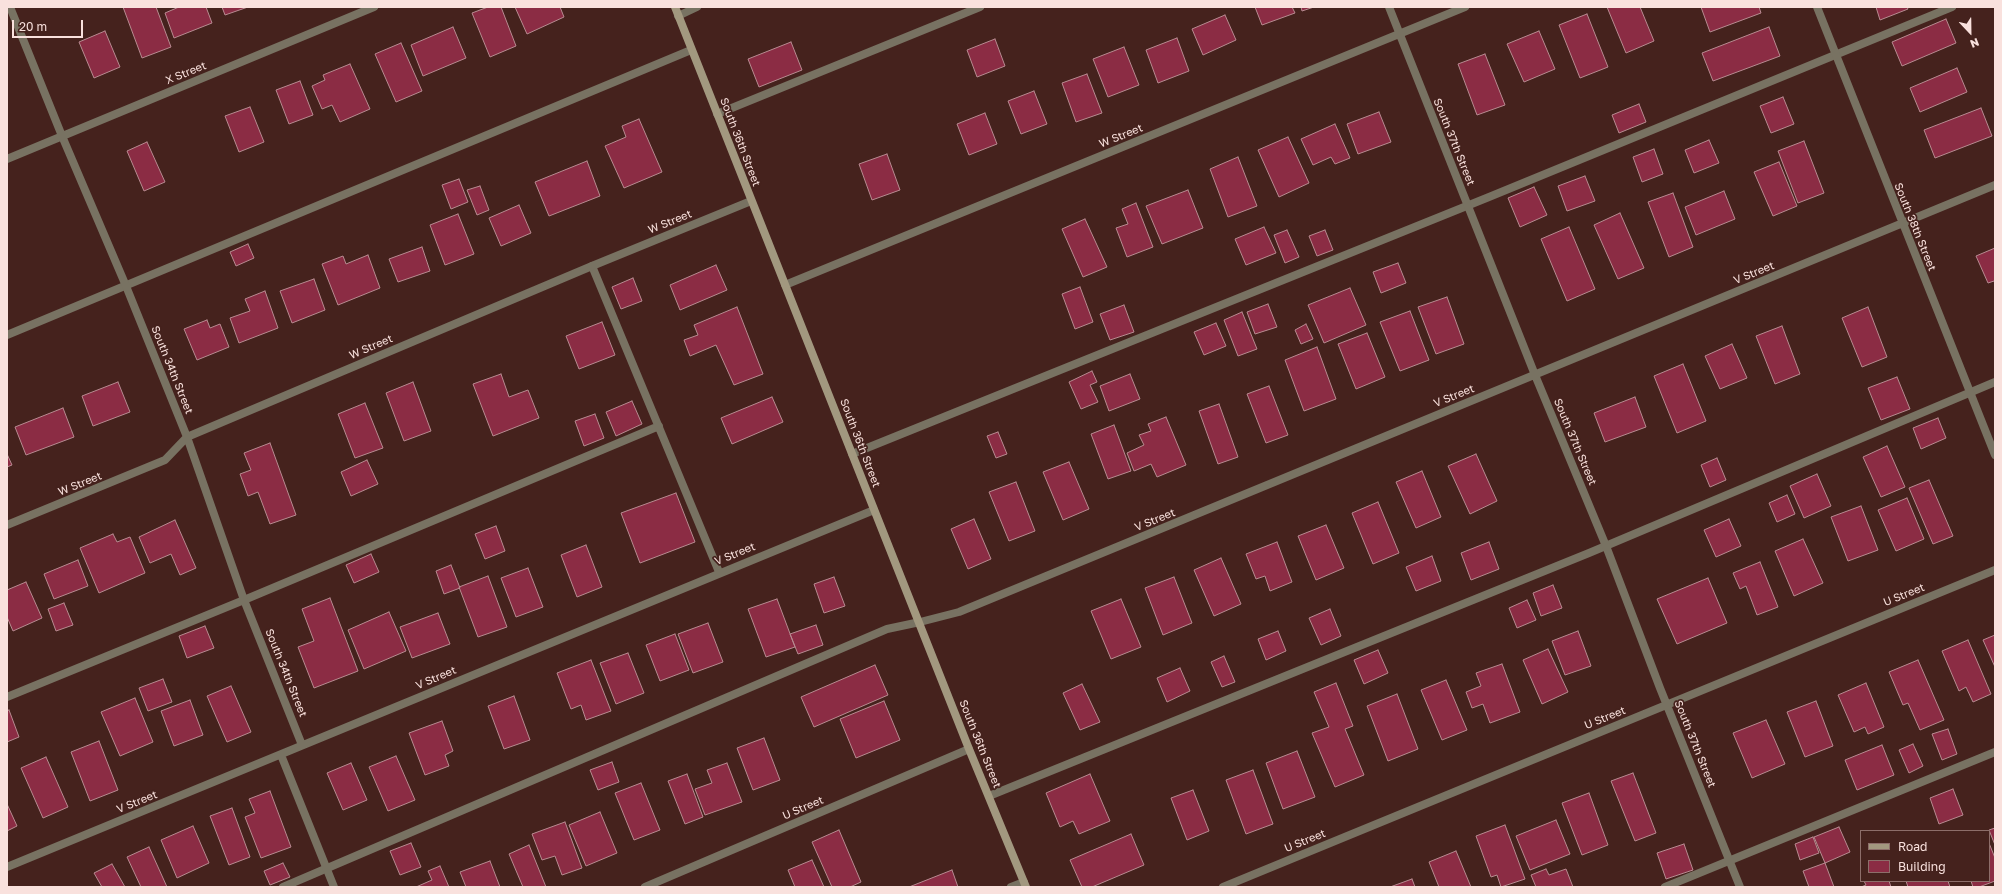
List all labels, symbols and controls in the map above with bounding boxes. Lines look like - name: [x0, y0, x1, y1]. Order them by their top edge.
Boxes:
- scale bar: [14, 12, 85, 38]
- north arrow: [1950, 12, 1990, 52]
- text: 20 m: [19, 19, 47, 34]
- text: N: [1968, 36, 1981, 51]
- street label: X Street: [164, 59, 208, 87]
- street label: South 36th Street: [717, 96, 763, 188]
- street label: South 37th Street: [1430, 96, 1478, 188]
- street label: W Street: [1097, 121, 1145, 151]
- street label: South 38th Street: [1891, 181, 1939, 273]
- street label: W Street: [646, 207, 694, 237]
- street label: V Street: [1732, 259, 1776, 287]
- street label: South 34th Street: [148, 324, 196, 416]
- street label: W Street: [347, 332, 395, 362]
- street label: V Street: [1432, 382, 1476, 410]
- street label: South 36th Street: [837, 397, 883, 489]
- street label: South 37th Street: [1551, 397, 1599, 487]
- street label: W Street: [56, 469, 104, 499]
- street label: V Street: [1133, 506, 1177, 534]
- street label: V Street: [713, 540, 757, 568]
- street label: U Street: [1881, 581, 1927, 609]
- street label: South 34th Street: [262, 627, 310, 719]
- street label: V Street: [414, 664, 458, 692]
- street label: South 36th Street: [956, 698, 1004, 790]
- street label: South 37th Street: [1671, 698, 1719, 790]
- street label: U Street: [1582, 704, 1628, 732]
- street label: V Street: [115, 788, 159, 816]
- street label: U Street: [780, 793, 826, 823]
- street label: U Street: [1282, 827, 1328, 855]
- legend: [1860, 830, 1990, 882]
- text: Road: [1898, 839, 1927, 854]
- text: Building: [1898, 859, 1946, 874]

